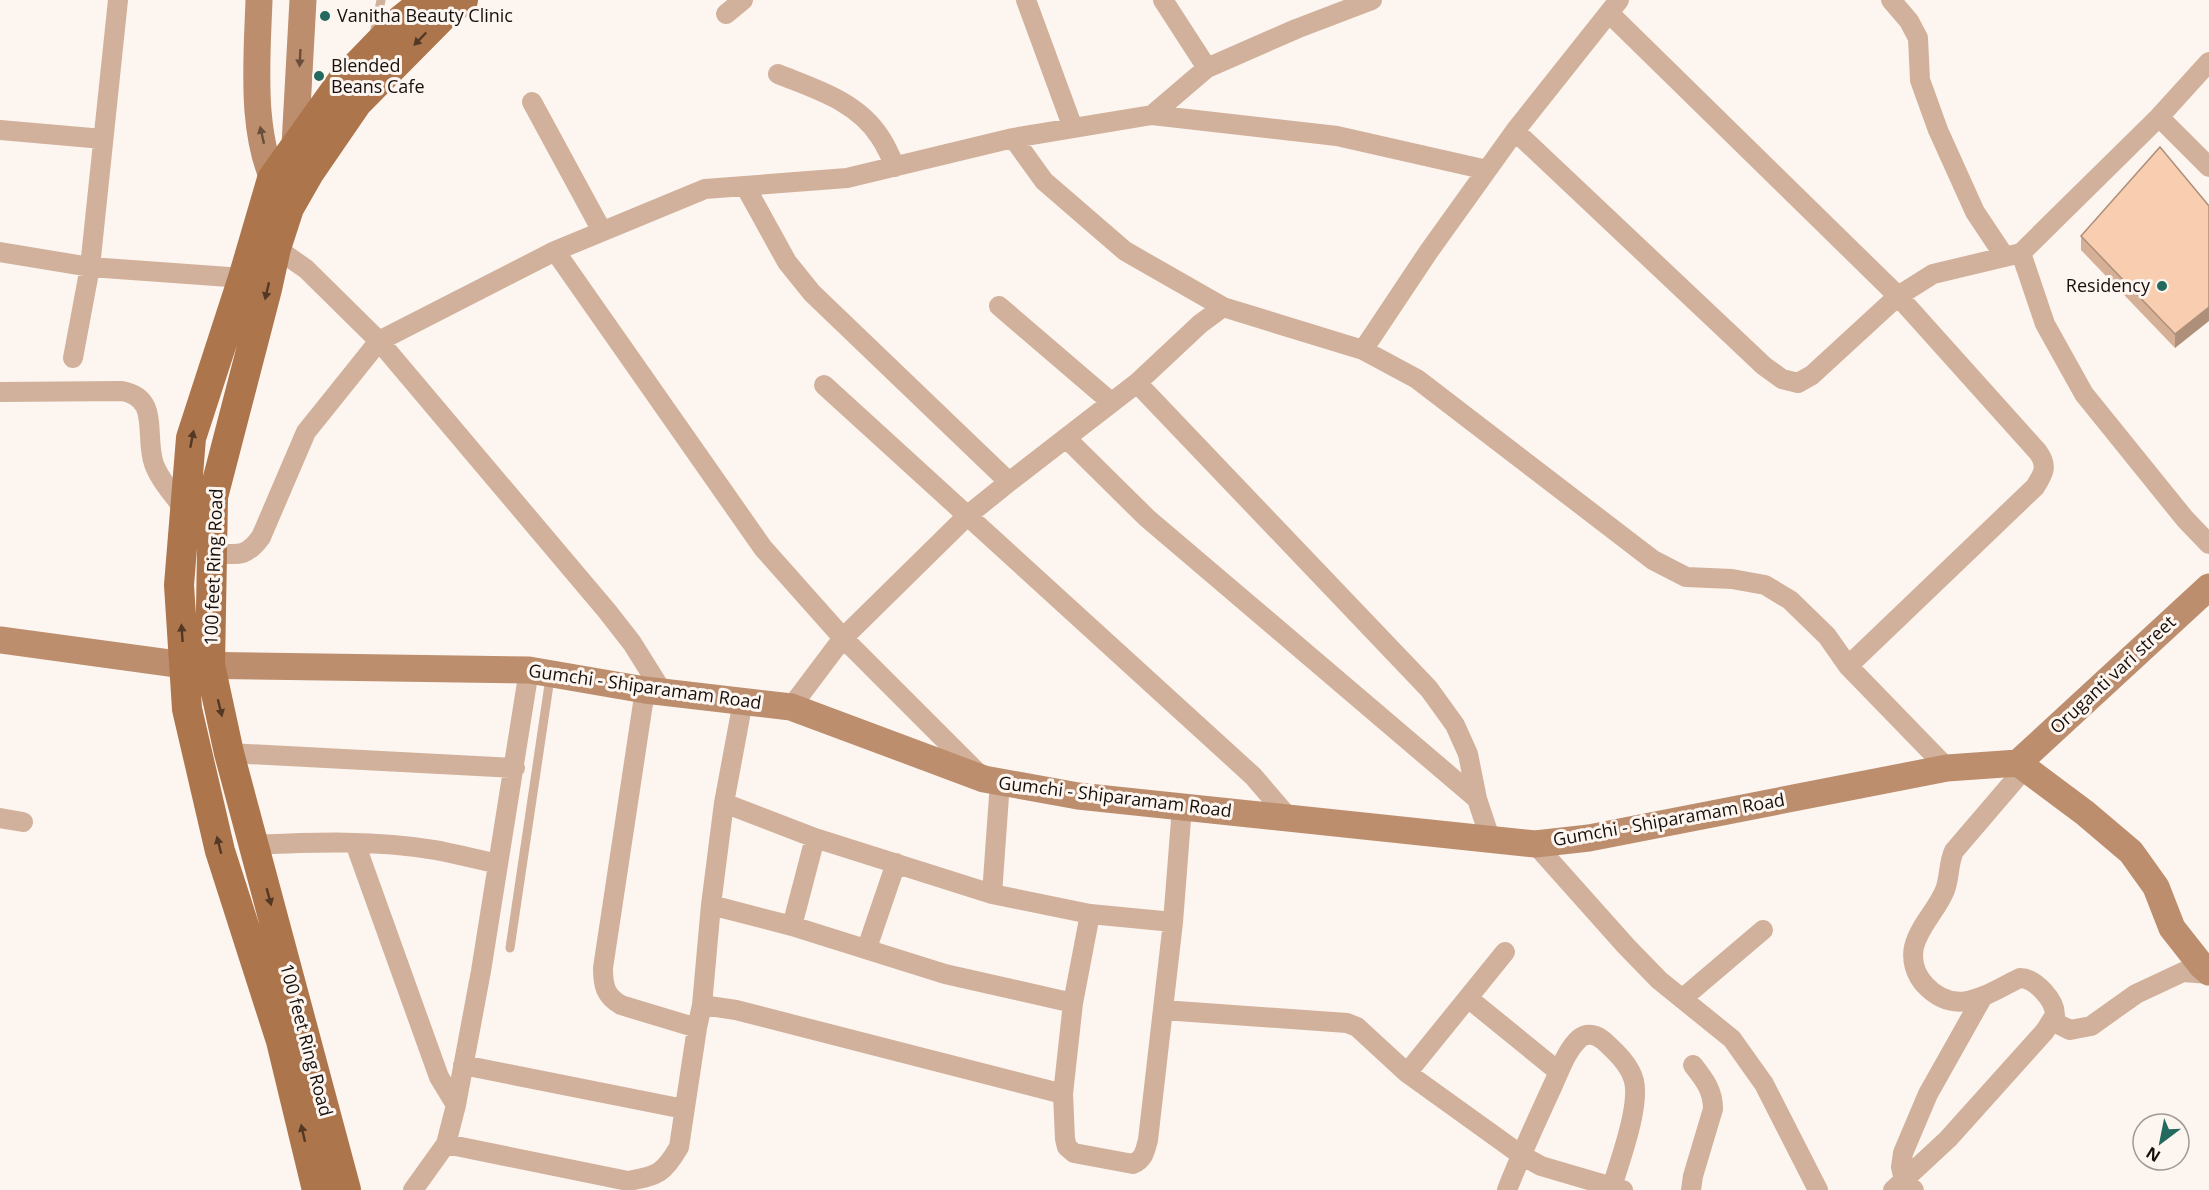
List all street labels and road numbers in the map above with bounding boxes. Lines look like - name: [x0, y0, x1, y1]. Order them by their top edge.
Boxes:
- street label: 100 feet Ring Road: [198, 488, 228, 646]
- street label: Oruganti vari street: [2044, 610, 2180, 739]
- street label: Gumchi - Shiparamam Road: [527, 658, 763, 714]
- street label: Gumchi - Shiparamam Road: [997, 770, 1233, 822]
- street label: Gumchi - Shiparamam Road: [1551, 787, 1787, 851]
- street label: 100 feet Ring Road: [275, 961, 339, 1119]

